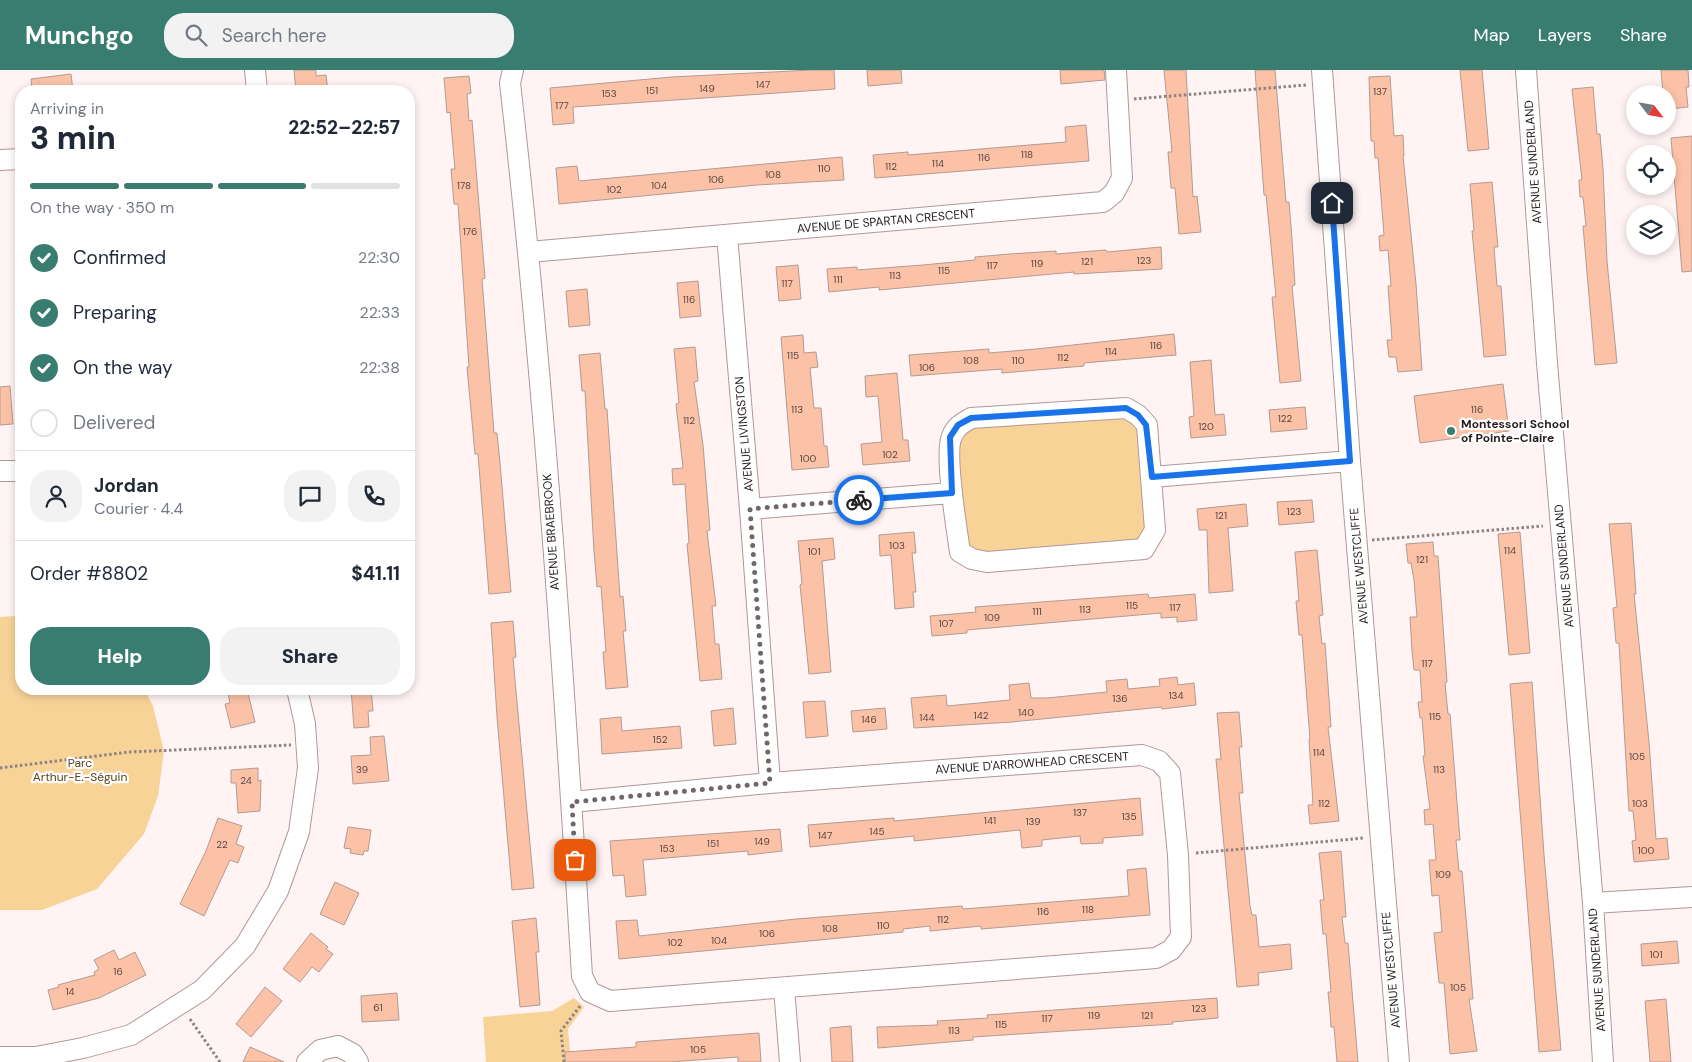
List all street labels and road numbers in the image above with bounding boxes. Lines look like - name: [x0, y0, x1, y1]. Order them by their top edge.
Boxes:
- street label: AVENUE SUNDERLAND: [1521, 100, 1545, 224]
- street label: AVENUE DE SPARTAN CRESCENT: [796, 205, 976, 237]
- street label: AVENUE LIVINGSTON: [731, 376, 757, 492]
- street label: AVENUE BRAEBROOK: [539, 473, 563, 591]
- street label: AVENUE SUNDERLAND: [1551, 504, 1577, 628]
- street label: AVENUE WESTCLIFFE: [1346, 507, 1372, 625]
- street label: AVENUE D'ARROWHEAD CRESCENT: [935, 748, 1130, 778]
- street label: AVENUE SUNDERLAND: [1585, 908, 1609, 1032]
- street label: AVENUE WESTCLIFFE: [1378, 911, 1404, 1029]

